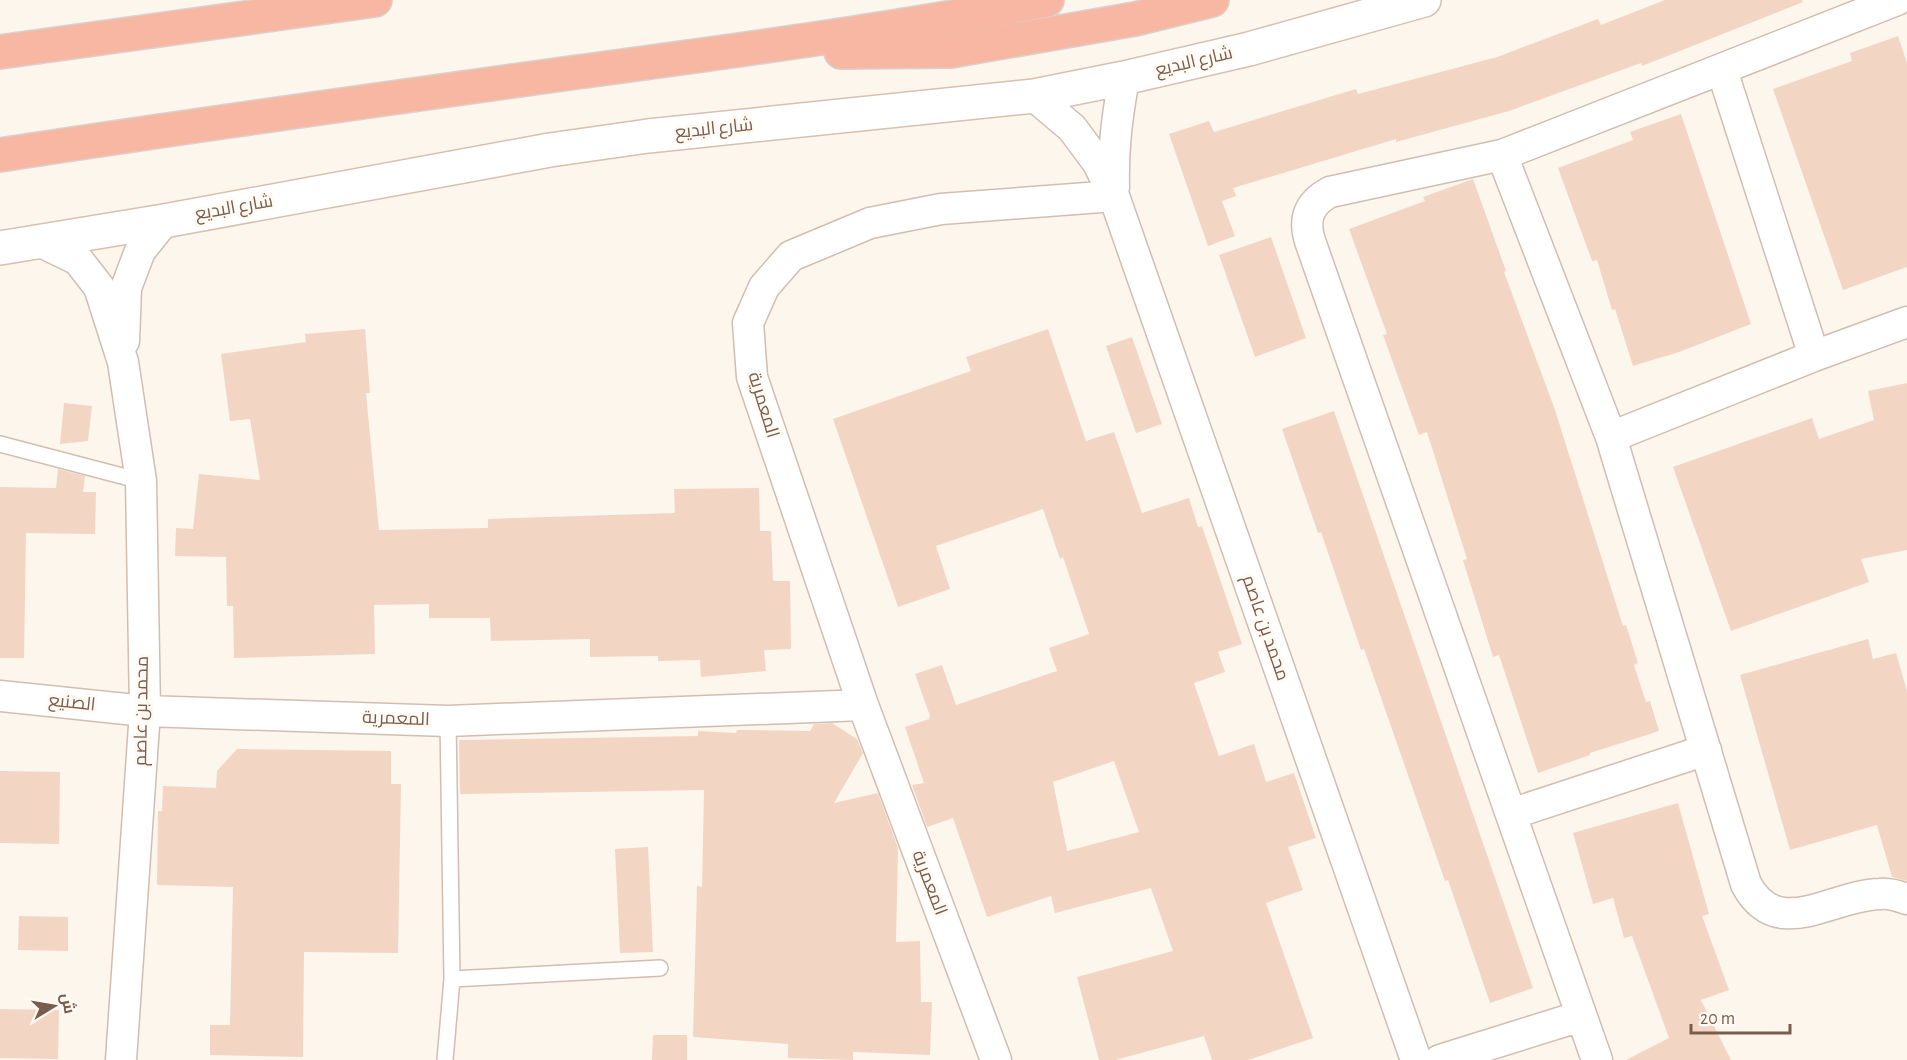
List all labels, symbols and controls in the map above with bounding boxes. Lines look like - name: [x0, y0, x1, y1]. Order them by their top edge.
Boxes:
- street label: شارع البديع: [1153, 43, 1235, 82]
- street label: شارع البديع: [674, 115, 754, 144]
- street label: شارع البديع: [194, 191, 275, 226]
- street label: المعمرية: [744, 370, 781, 440]
- street label: محمد بن عاصم: [1237, 573, 1291, 684]
- street label: محمد بن عاصم: [132, 656, 154, 766]
- street label: الصنيع: [47, 692, 96, 716]
- street label: المعمرية: [362, 709, 430, 730]
- street label: المعمرية: [908, 848, 950, 918]
- north arrow: [24, 976, 84, 1036]
- text: ش: [57, 992, 79, 1015]
- scale bar: [1691, 997, 1790, 1035]
- text: 20 m: [1700, 1010, 1735, 1028]

